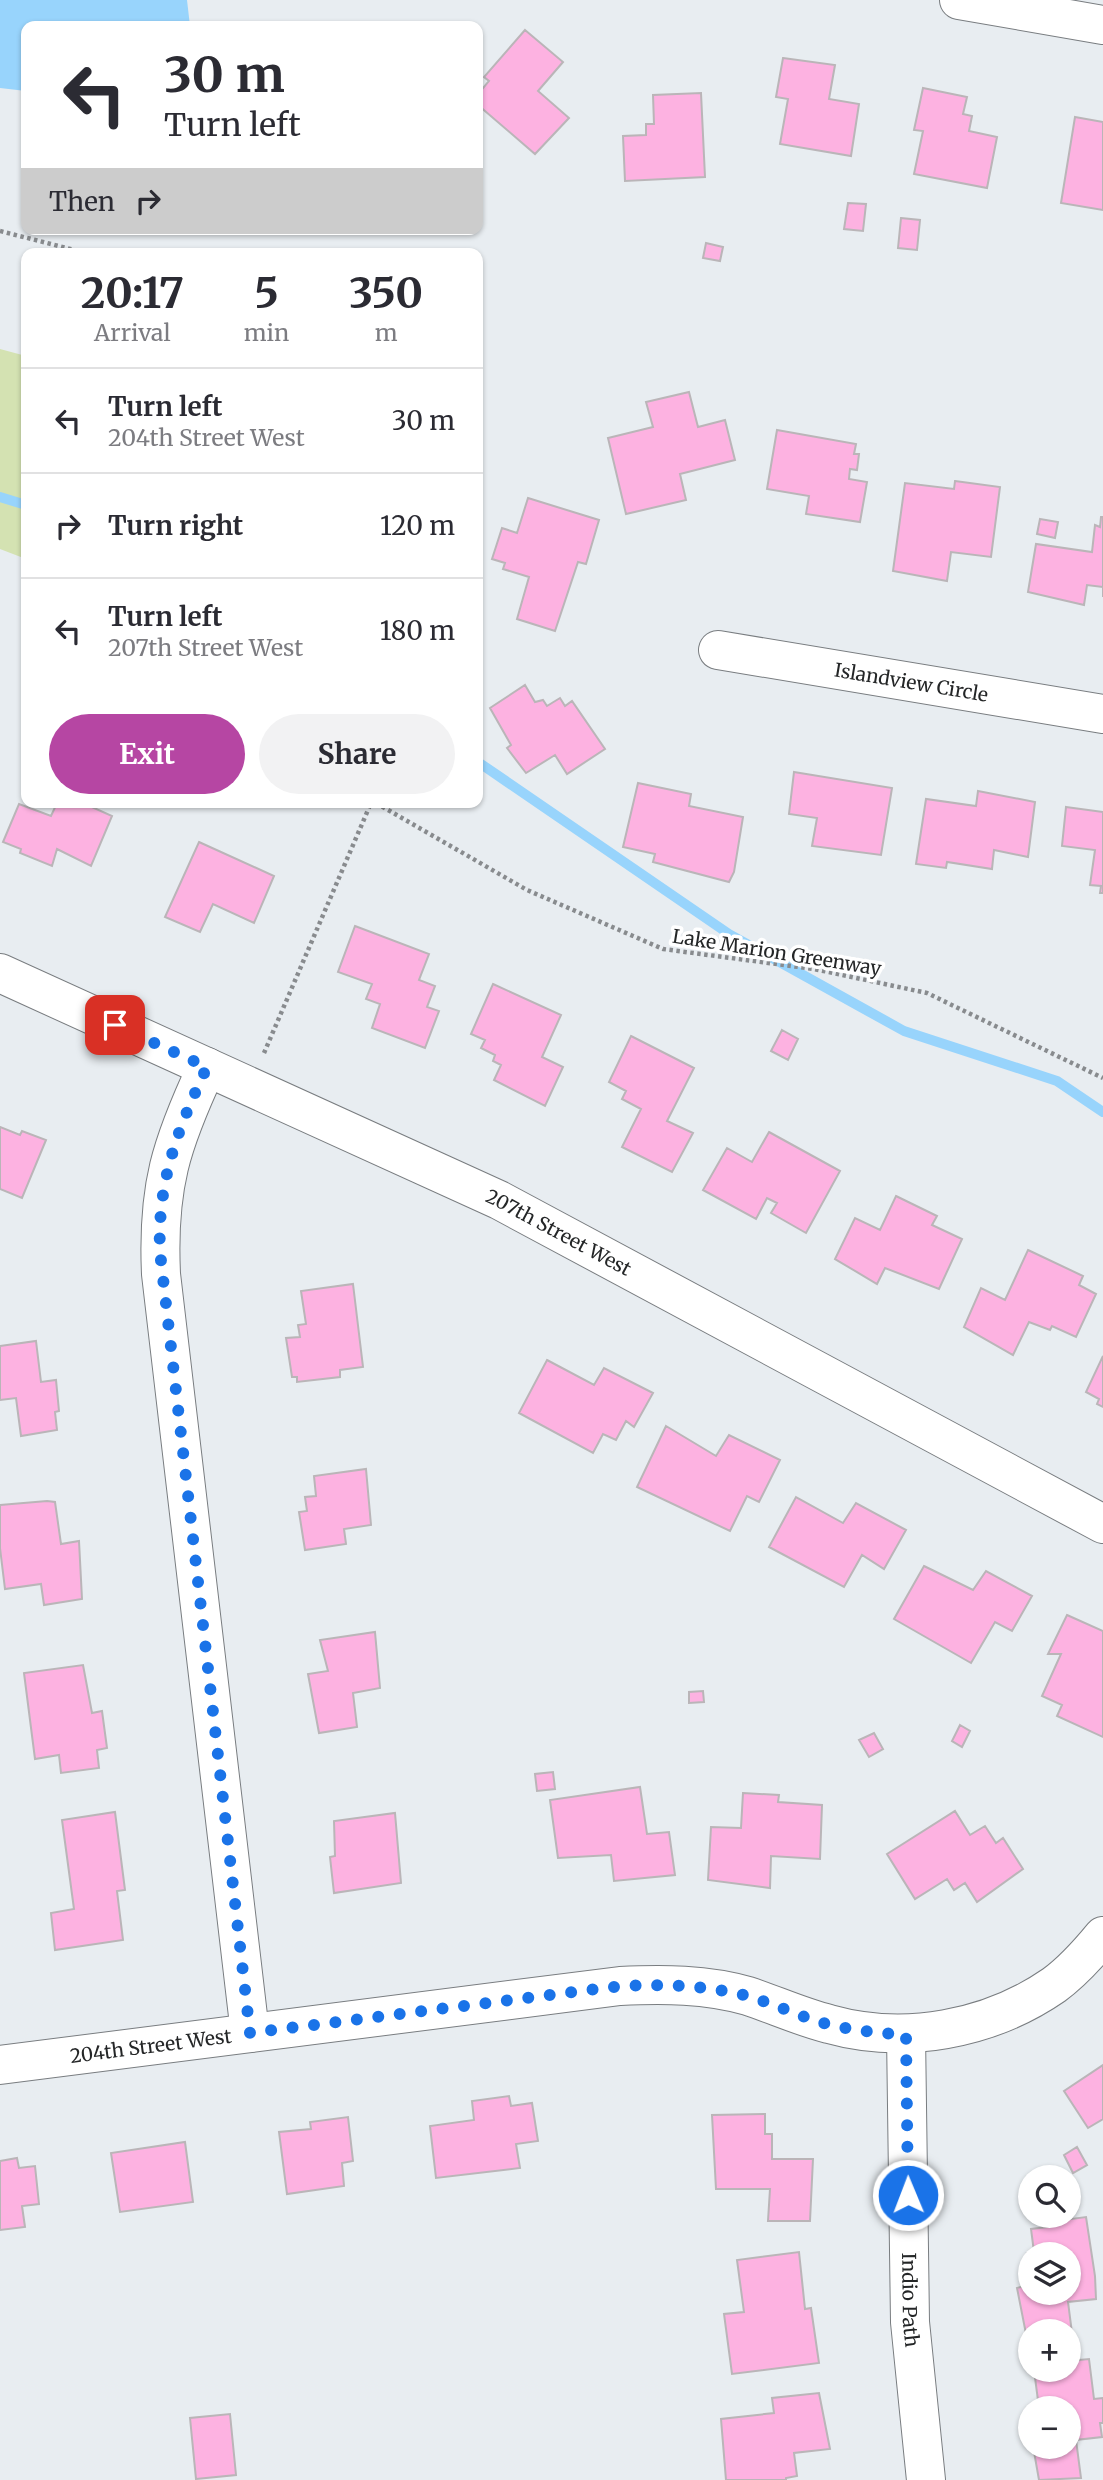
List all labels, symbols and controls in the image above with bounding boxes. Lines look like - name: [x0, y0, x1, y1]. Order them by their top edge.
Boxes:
- text: 30 m: [164, 44, 285, 105]
- icon: left: [49, 49, 140, 140]
- text: Turn left: [164, 105, 301, 145]
- icon: right: [129, 182, 167, 220]
- text: Then: [49, 185, 115, 218]
- text: 20:17: [81, 267, 184, 319]
- text: 5: [254, 267, 279, 319]
- text: 350: [349, 267, 423, 319]
- text: Arrival: [94, 318, 171, 347]
- text: min: [244, 318, 289, 347]
- text: m: [375, 318, 398, 347]
- text: Turn left: [108, 390, 222, 423]
- icon: left: [49, 402, 87, 440]
- text: 30 m: [392, 404, 455, 437]
- text: 204th Street West: [108, 423, 305, 452]
- icon: right: [49, 507, 87, 545]
- text: Turn right: [108, 509, 243, 542]
- text: 120 m: [380, 509, 455, 542]
- text: Turn left: [108, 600, 222, 633]
- icon: left: [49, 612, 87, 650]
- text: 180 m: [380, 614, 455, 647]
- text: 207th Street West: [108, 633, 303, 662]
- street label: Islandview Circle: [833, 658, 990, 707]
- button: Exit: [49, 714, 245, 794]
- button: Share: [259, 714, 455, 794]
- street label: Lake Marion Greenway: [671, 924, 883, 980]
- pin: [85, 995, 145, 1055]
- icon: arrive: [96, 1006, 134, 1044]
- street label: 207th Street West: [482, 1184, 636, 1281]
- street label: 204th Street West: [69, 2024, 234, 2068]
- position arrow: [871, 2158, 945, 2232]
- map controls: [1018, 2165, 1081, 2459]
- button: search: [1018, 2165, 1081, 2228]
- button: layers: [1018, 2242, 1081, 2305]
- street label: Indio Path: [897, 2253, 925, 2349]
- button: +: [1018, 2319, 1081, 2382]
- button: −: [1018, 2396, 1081, 2459]

